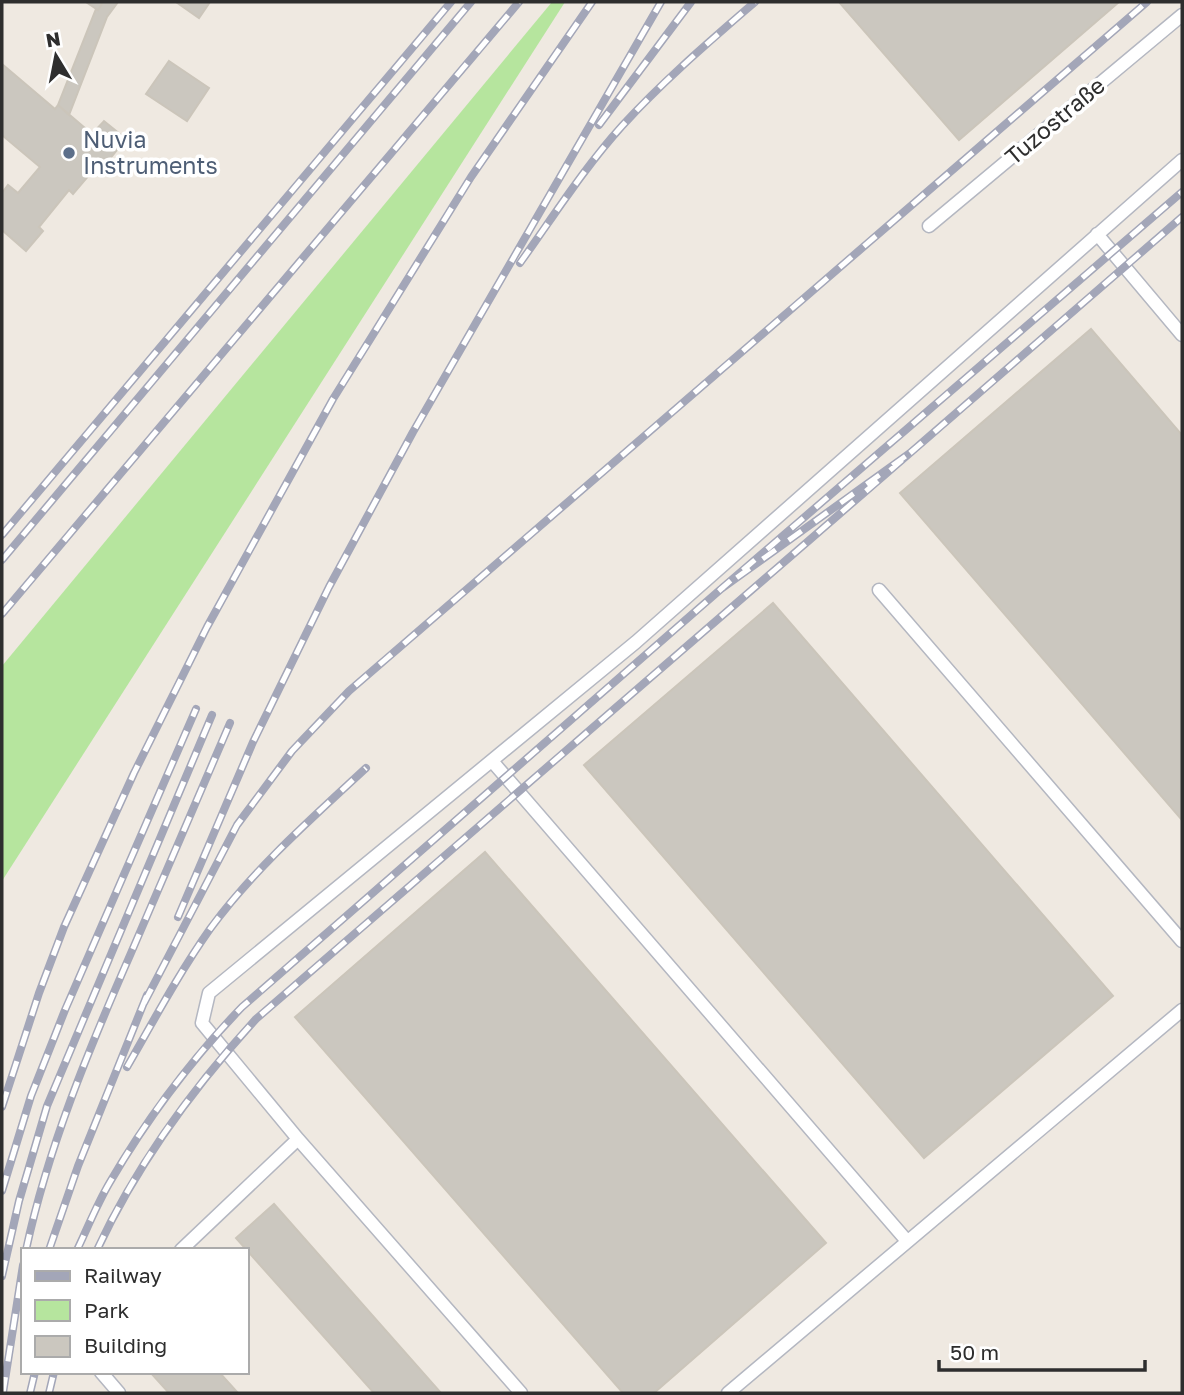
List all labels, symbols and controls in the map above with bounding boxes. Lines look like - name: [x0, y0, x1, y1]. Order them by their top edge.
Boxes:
- north arrow: [21, 21, 91, 91]
- text: N: [44, 26, 62, 51]
- street label: Tuzostraße: [999, 70, 1110, 170]
- place label: Nuvia Instruments: [83, 125, 218, 179]
- marker: Nuvia Instruments: [61, 145, 77, 161]
- legend: [21, 1248, 248, 1374]
- text: Railway: [84, 1262, 162, 1288]
- text: Park: [84, 1297, 130, 1323]
- scale bar: [939, 1328, 1146, 1372]
- text: Building: [84, 1332, 167, 1358]
- text: 50 m: [950, 1339, 999, 1365]

